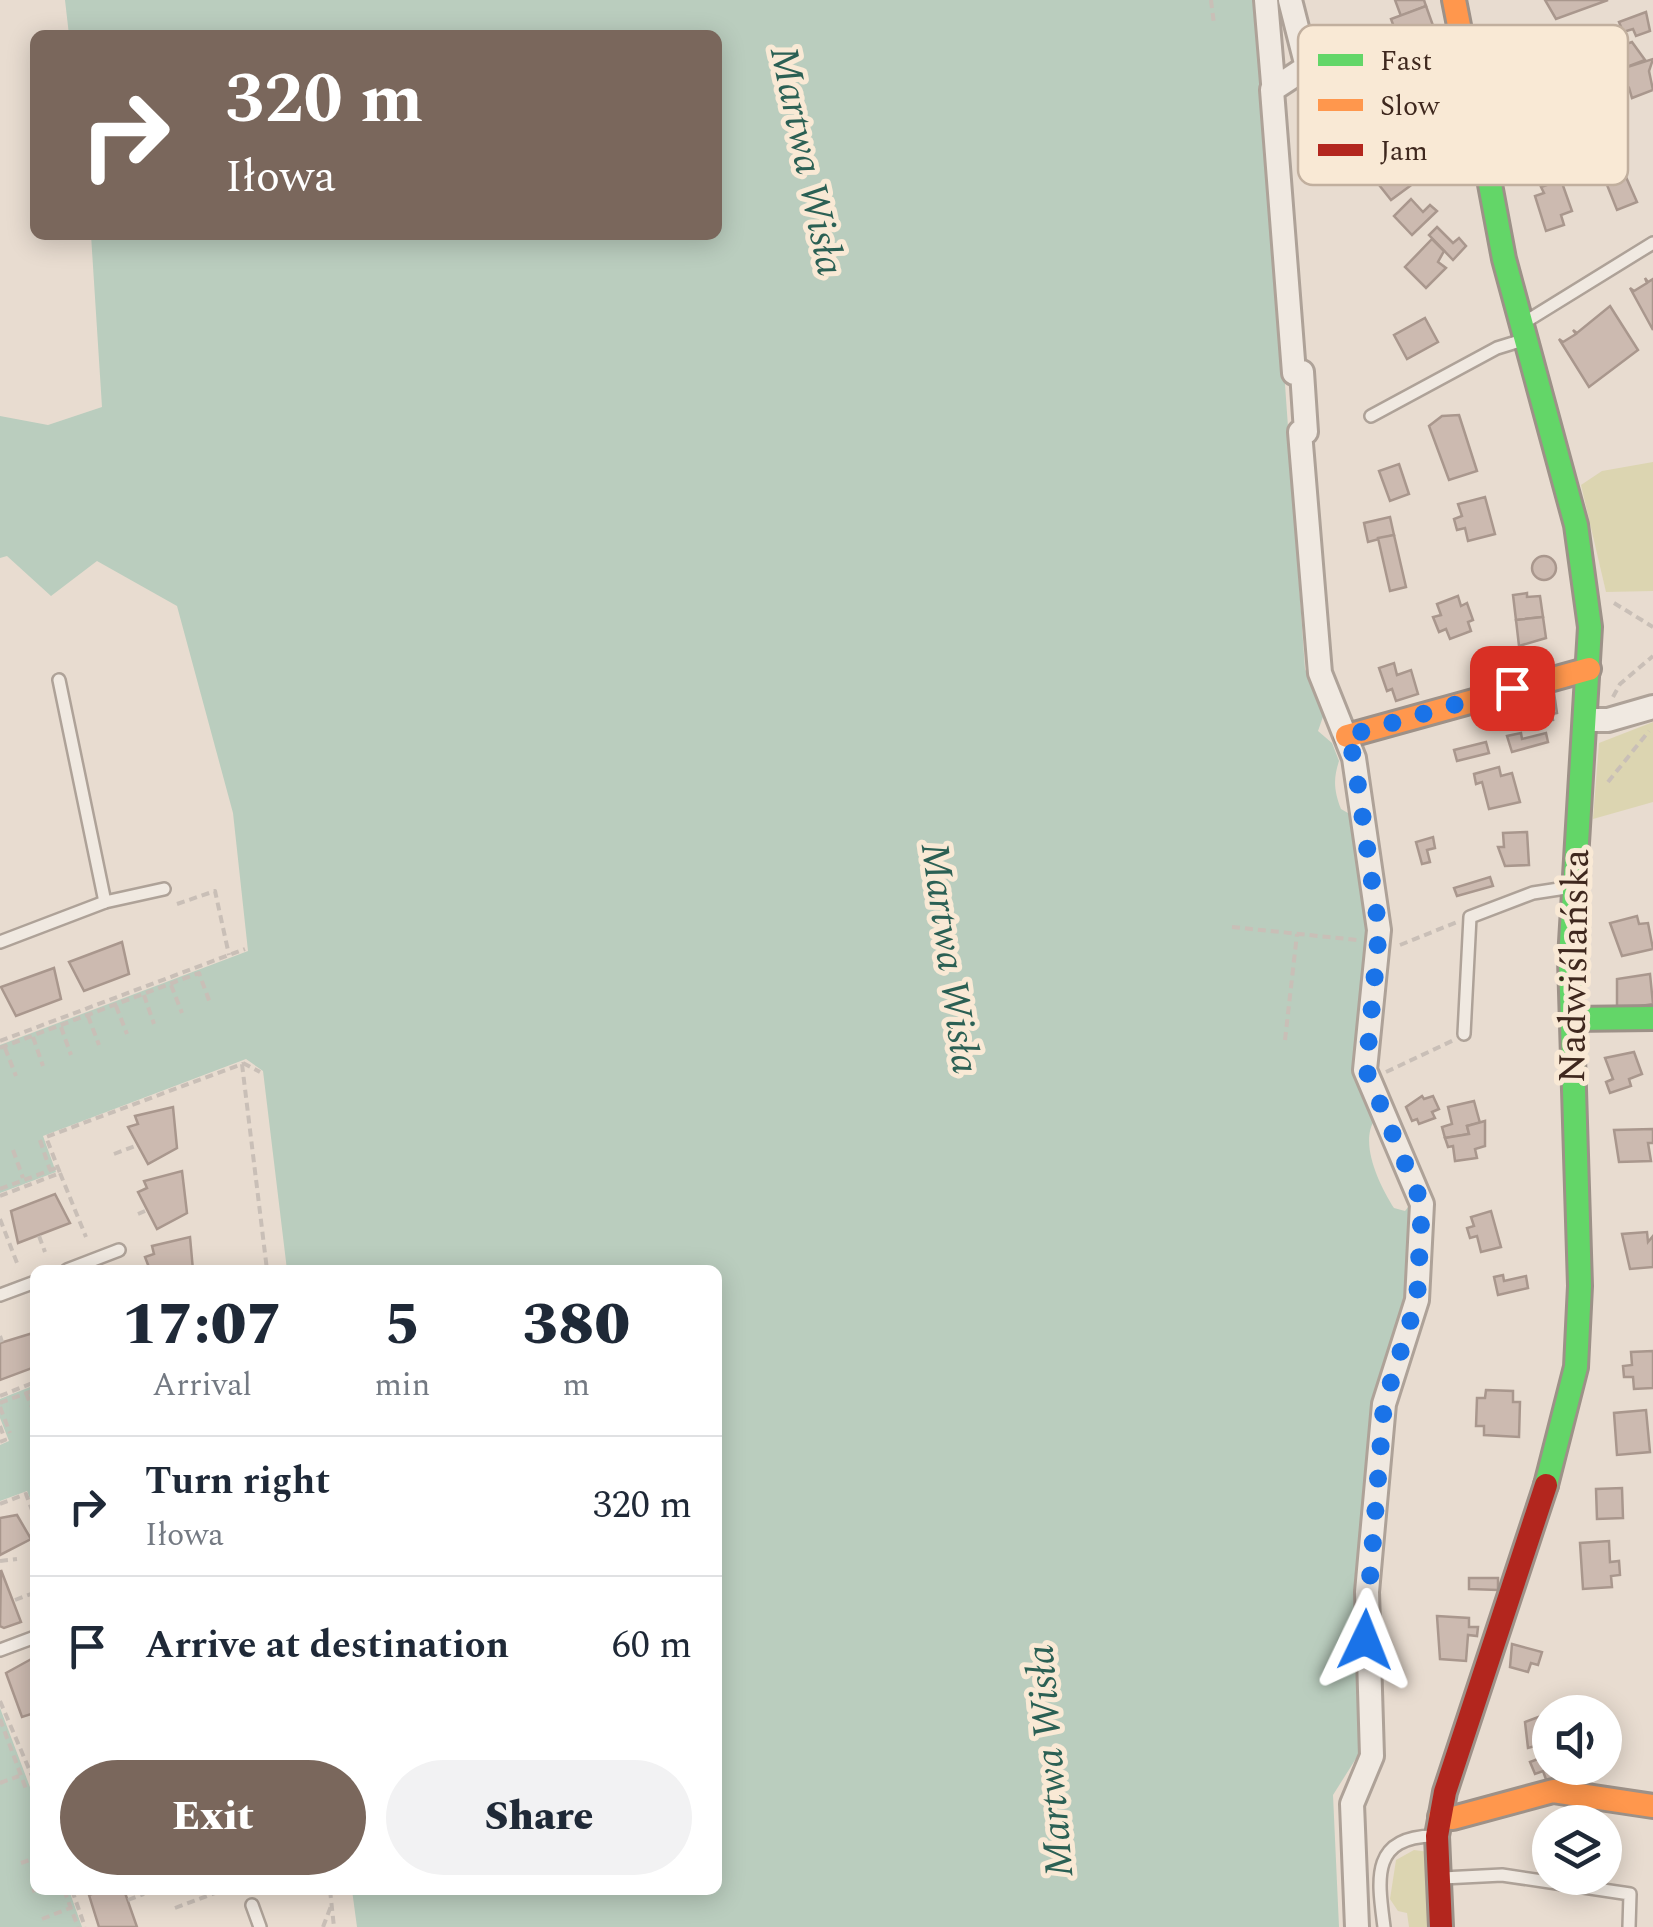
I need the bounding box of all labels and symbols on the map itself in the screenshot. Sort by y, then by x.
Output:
legend [1298,25,1628,185]
text: Fast [1380,40,1432,83]
water label: Martwa Wisła [752,41,860,281]
text: Slow [1380,85,1440,128]
text: Jam [1380,130,1428,173]
pin [1470,646,1555,731]
water label: Martwa Wisła [903,838,995,1078]
street label: Nadwiślańska [1544,848,1606,1084]
position arrow [1313,1588,1417,1692]
water label: Martwa Wisła [1010,1642,1092,1880]

